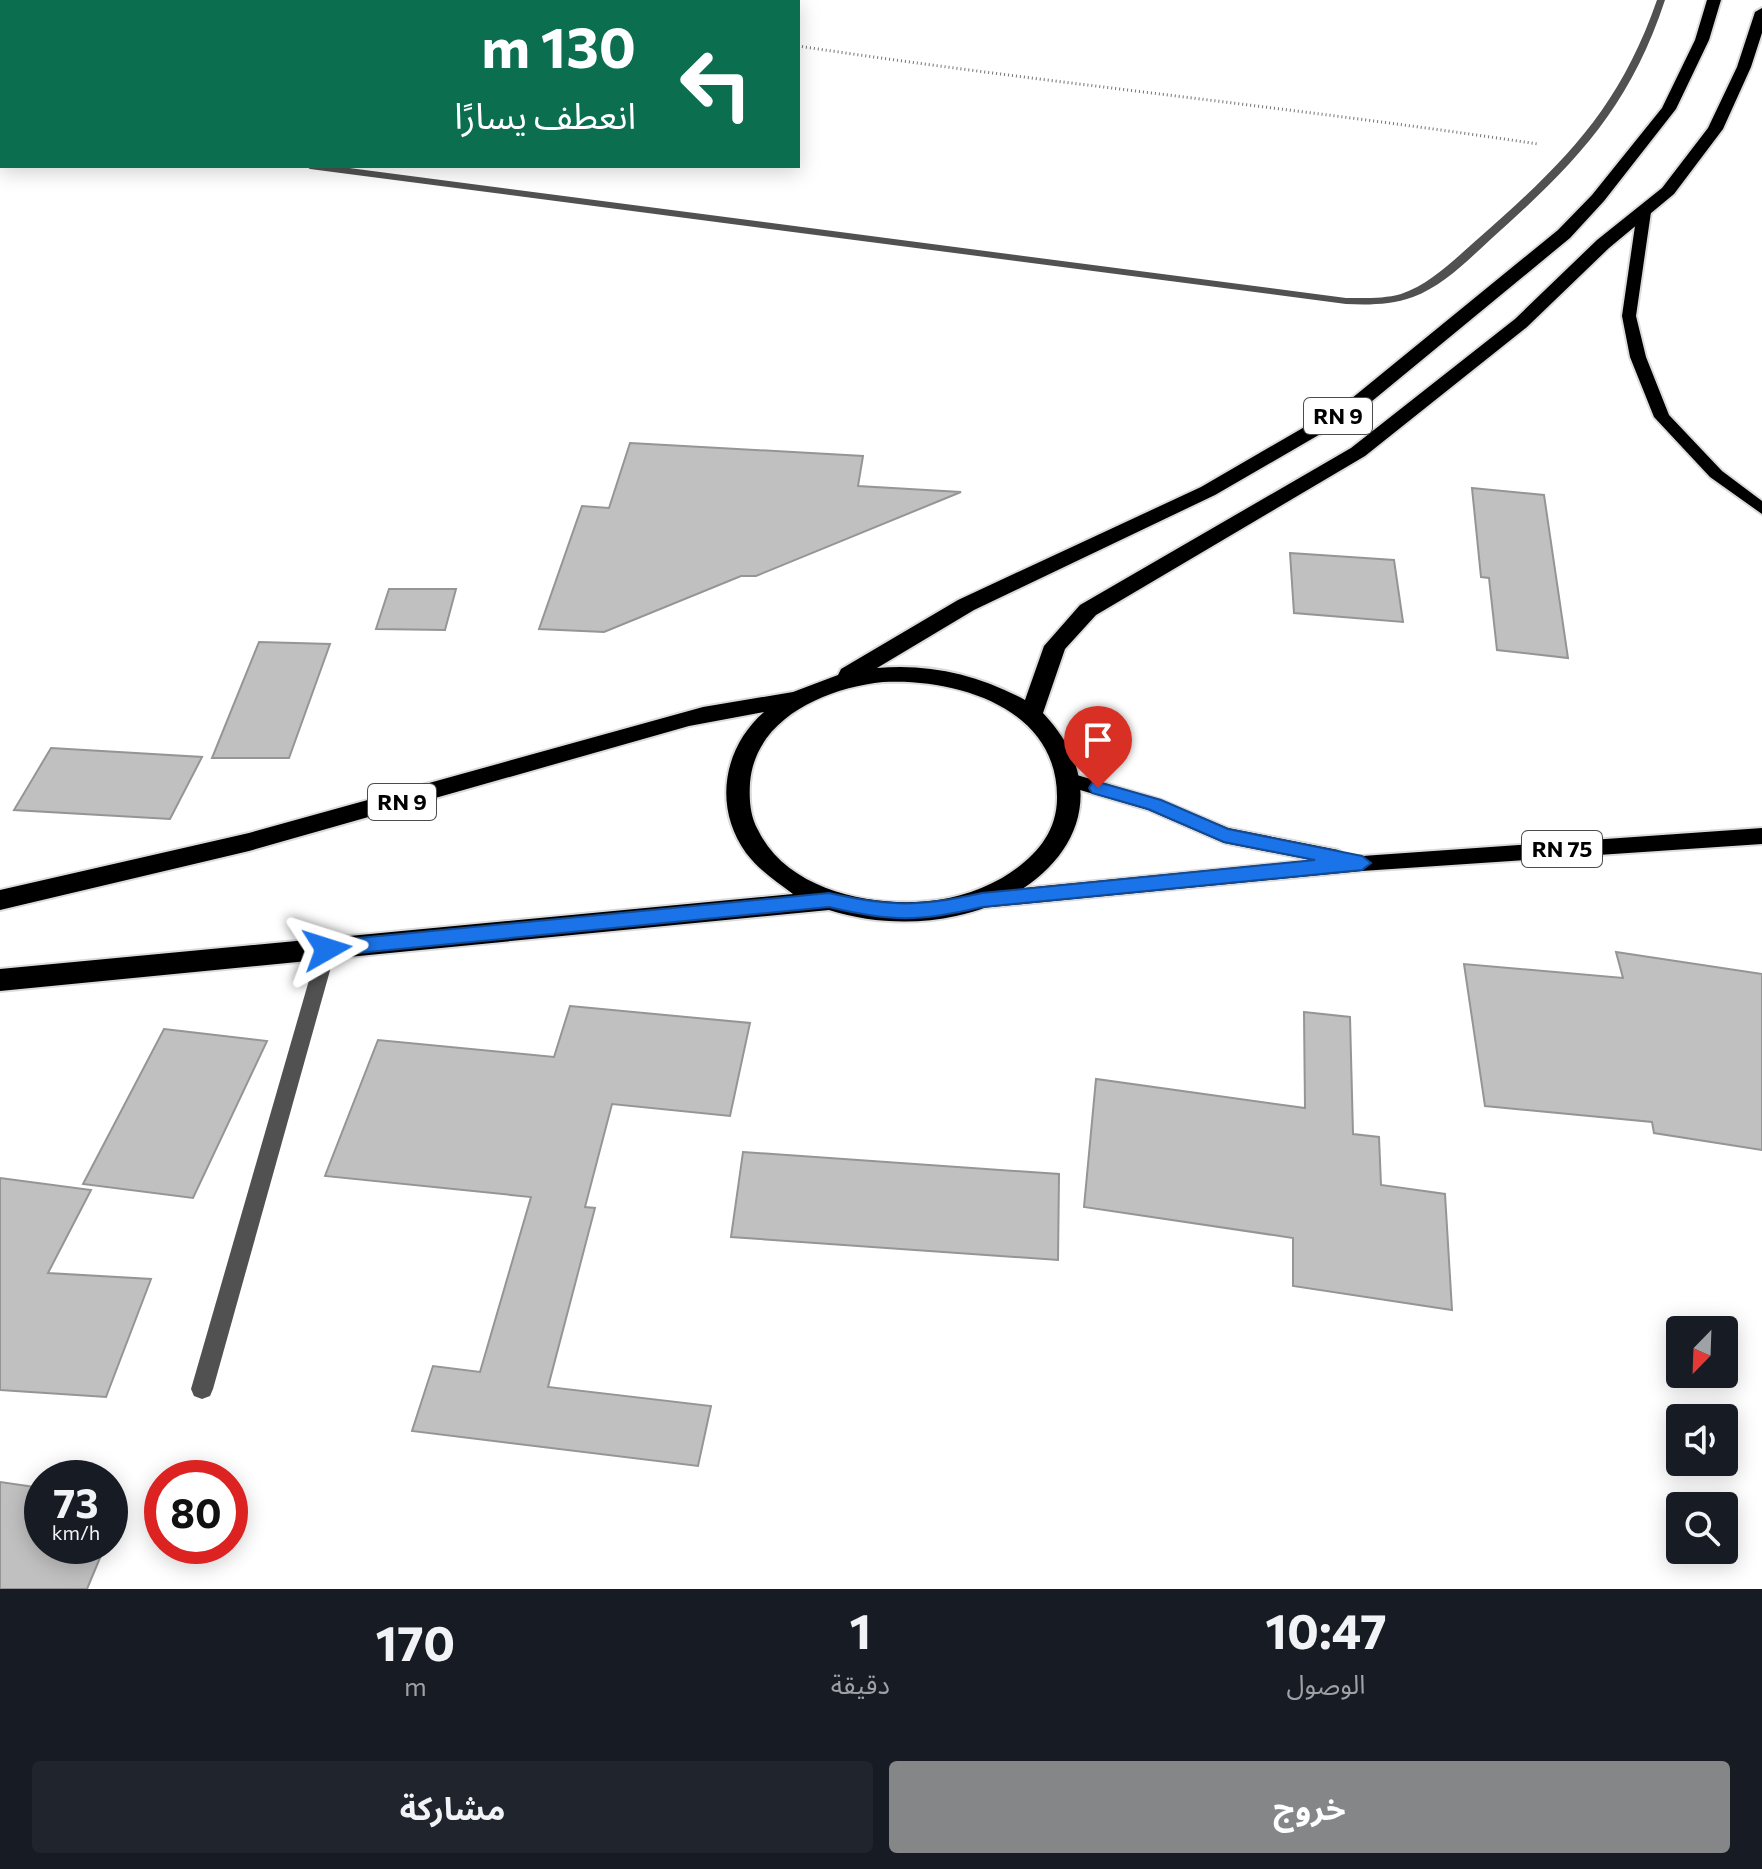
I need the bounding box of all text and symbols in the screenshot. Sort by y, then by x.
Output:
text: 130 m [481,11,636,80]
icon: left [664,32,768,136]
text: انعطف يسارًا [454,92,636,136]
road number: RN 9 [1304,398,1372,434]
pin [1064,706,1132,788]
icon: arrive [1076,718,1120,762]
road number: RN 9 [368,784,436,820]
road number: RN 75 [1522,831,1602,867]
position arrow [285,907,369,991]
north arrow [1666,1316,1738,1388]
map controls [1666,1316,1738,1564]
button: sound [1666,1404,1738,1476]
speed limit sign: 80 [144,1460,248,1564]
text: 73 [53,1477,99,1526]
button: search [1666,1492,1738,1564]
text: km/h [52,1520,100,1544]
text: 1 [849,1600,871,1659]
text: 10:47 [1265,1600,1387,1659]
text: 170 [375,1612,455,1671]
text: دقيقة [831,1668,890,1699]
text: الوصول [1286,1668,1365,1699]
text: m [404,1670,427,1701]
button: مشاركة [32,1761,873,1853]
button: خروج [889,1761,1730,1853]

